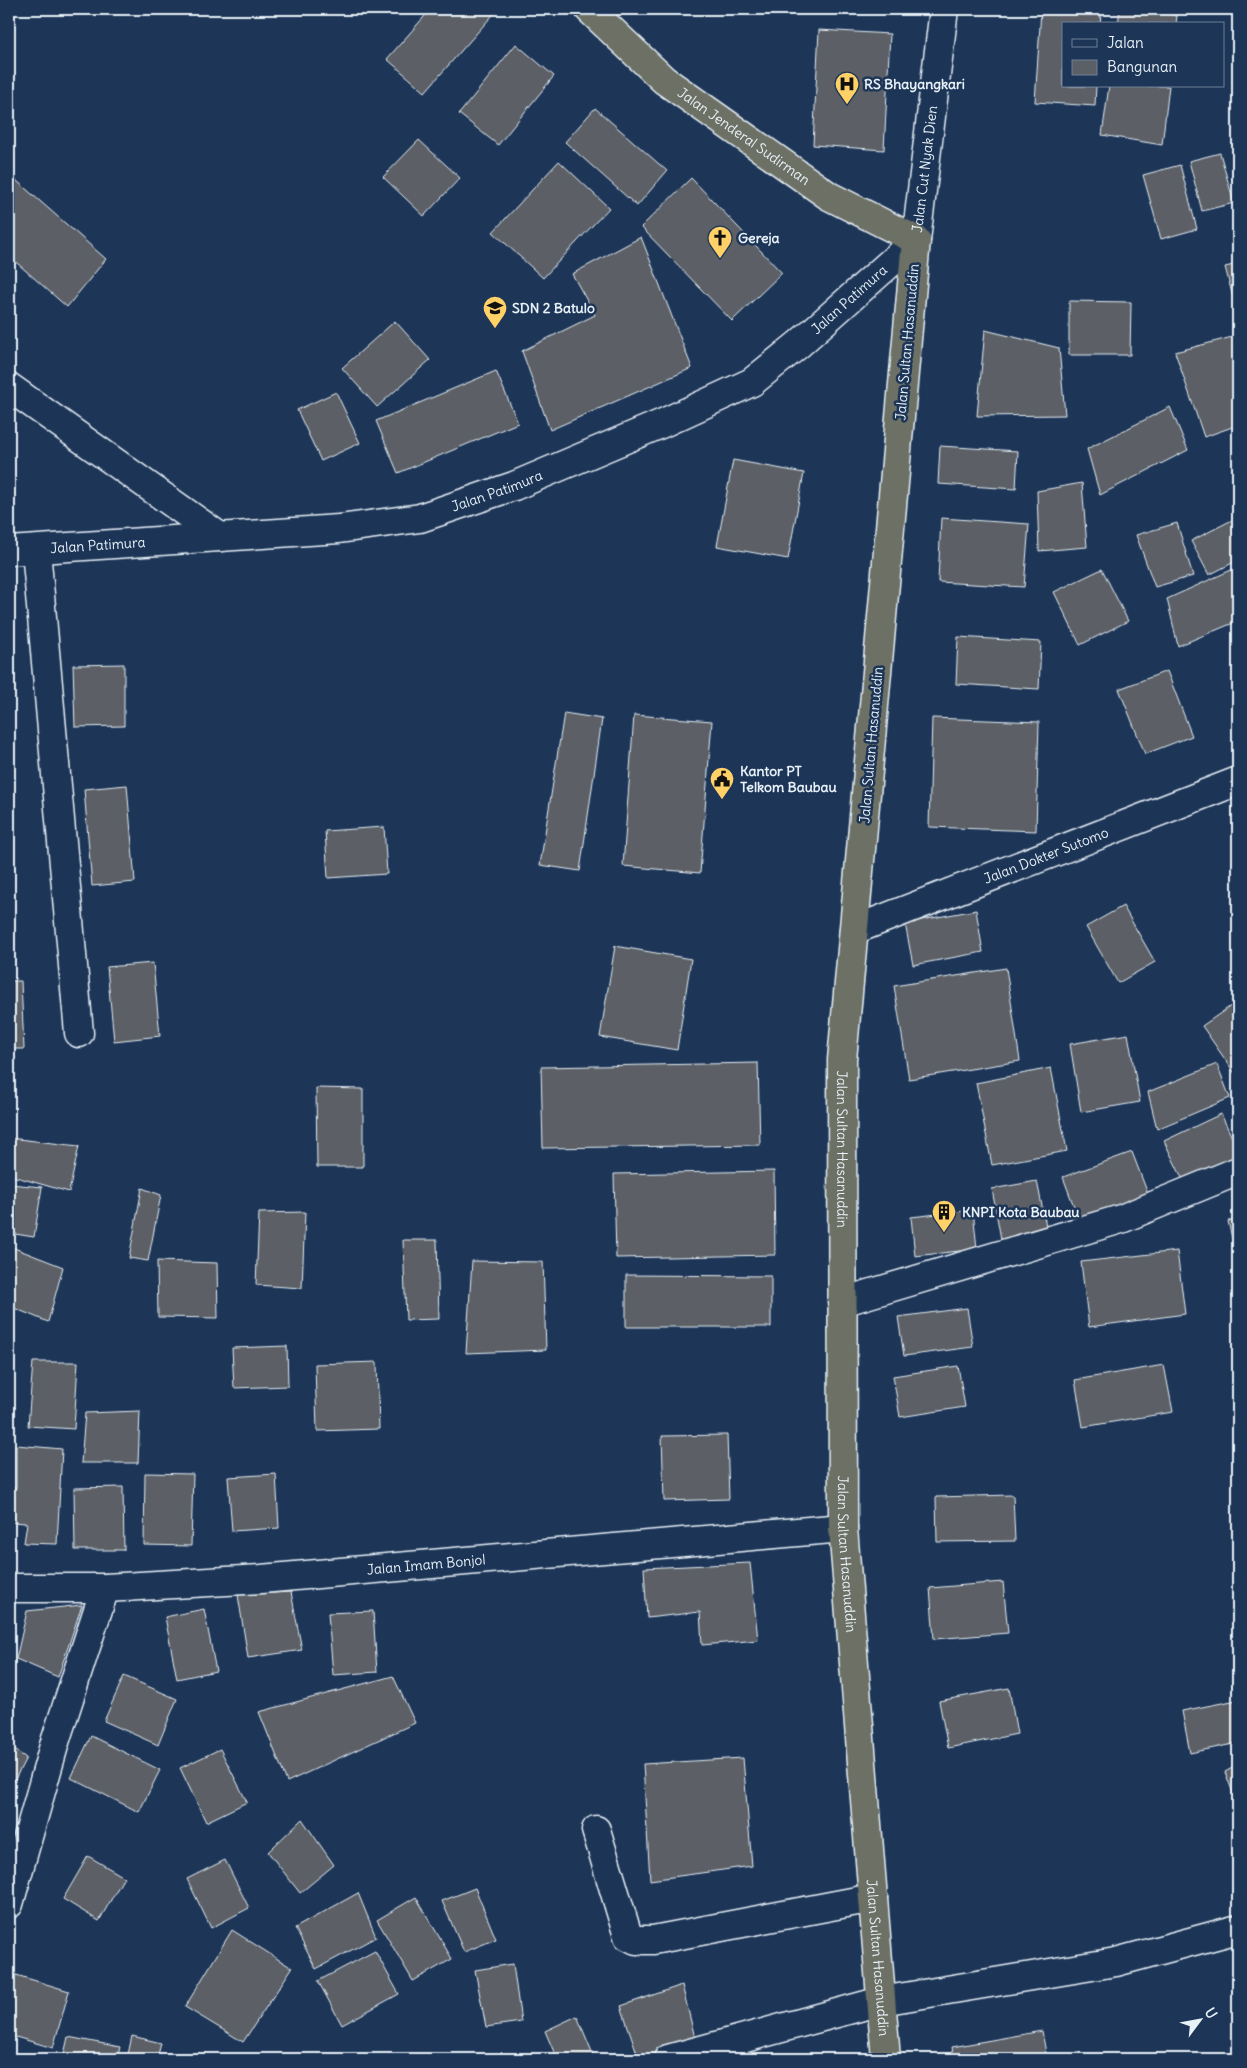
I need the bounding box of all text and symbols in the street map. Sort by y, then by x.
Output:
legend [1062,22,1224,88]
text: Jalan [1107,33,1144,52]
text: Bangunan [1107,57,1177,76]
hospital icon: RS Bhayangkari [834,71,860,105]
place label: RS Bhayangkari [864,75,965,93]
street label: Jalan Jenderal Sudirman [674,84,814,189]
street label: Jalan Cut Nyak Dien [908,105,941,234]
church icon: Gereja [707,225,733,259]
place label: Gereja [738,229,780,247]
street label: Jalan Patimura [807,261,891,338]
street label: Jalan Sultan Hasanuddin [891,263,923,421]
school or university icon: SDN 2 Batulo [482,295,508,329]
place label: SDN 2 Batulo [512,299,595,317]
street label: Jalan Patimura [449,466,545,516]
street label: Jalan Patimura [50,533,146,557]
street label: Jalan Sultan Hasanuddin [855,666,887,824]
place label: Kantor PT Telkom Baubau [740,762,837,796]
public building icon: Kantor PT Telkom Baubau [709,766,735,800]
street label: Jalan Dokter Sutomo [981,823,1111,888]
street label: Jalan Sultan Hasanuddin [833,1071,851,1228]
building icon: KNPI Kota Baubau [931,1199,957,1233]
place label: KNPI Kota Baubau [962,1203,1080,1221]
street label: Jalan Sultan Hasanuddin [834,1476,860,1633]
street label: Jalan Imam Bonjol [366,1550,486,1579]
street label: Jalan Sultan Hasanuddin [862,1879,893,2037]
north arrow [1174,1996,1224,2046]
text: U [1201,2004,1221,2022]

